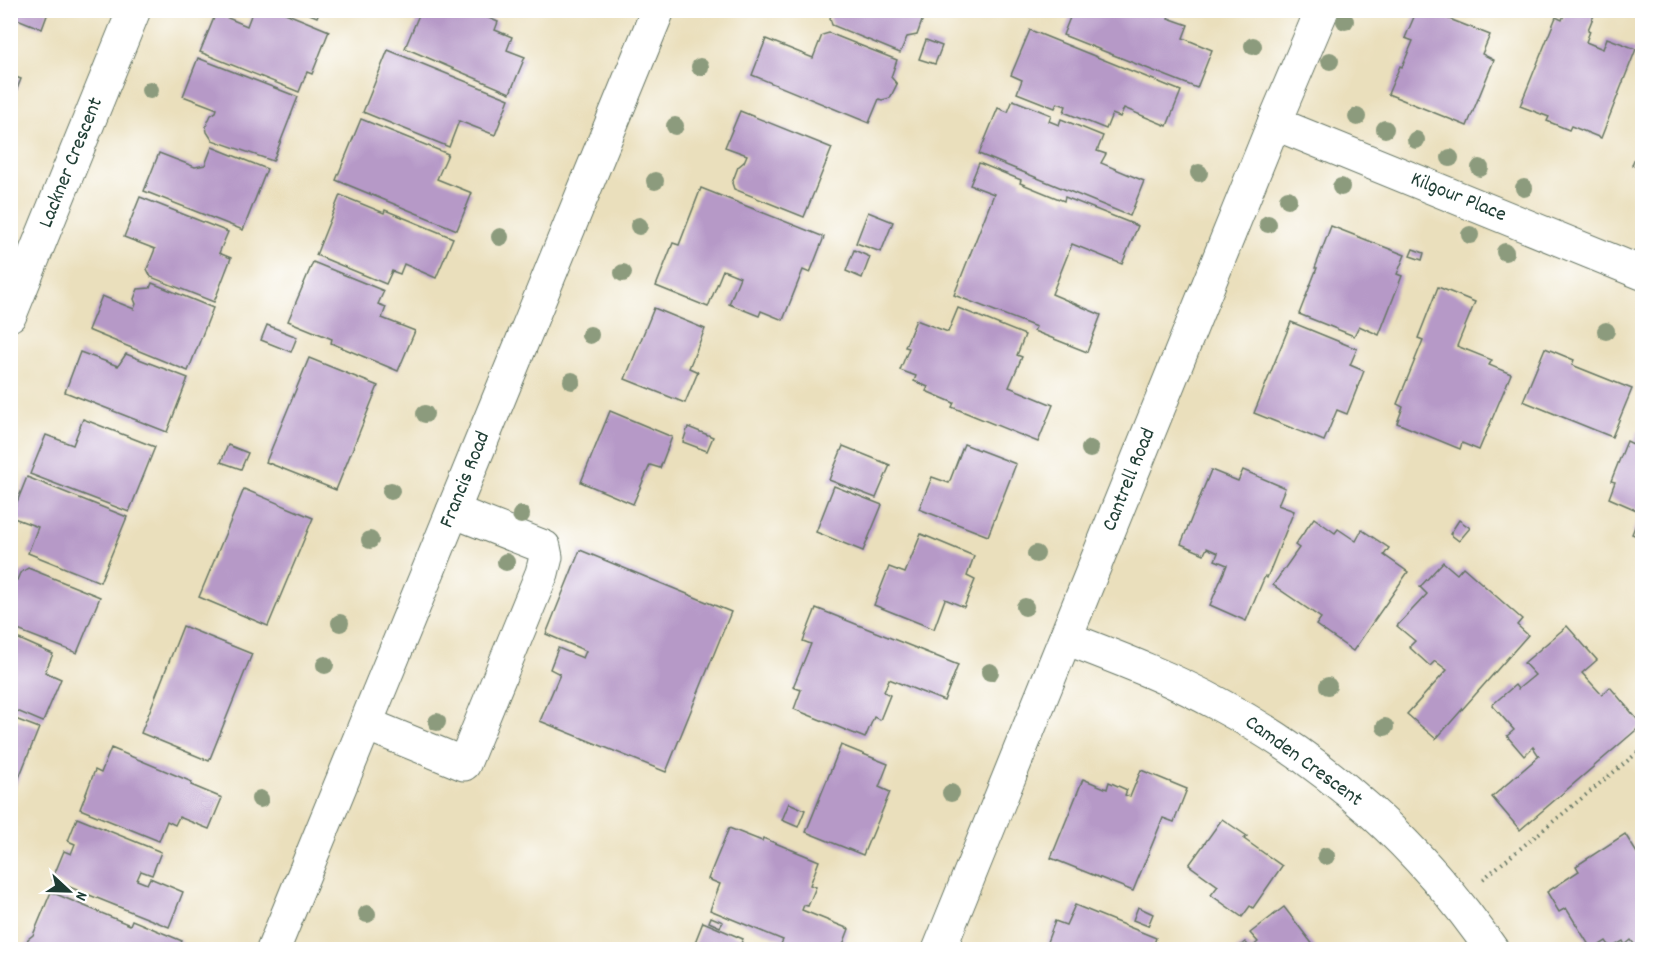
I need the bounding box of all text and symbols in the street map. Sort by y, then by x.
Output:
street label: Lackner Crescent [32,93,112,233]
street label: Kilgour Place [1406,165,1510,231]
street label: Cantrell Road [1096,424,1164,536]
street label: Francis Road [433,427,499,533]
street label: Camden Crescent [1238,709,1368,815]
north arrow [39,861,99,921]
text: N [68,888,93,904]

